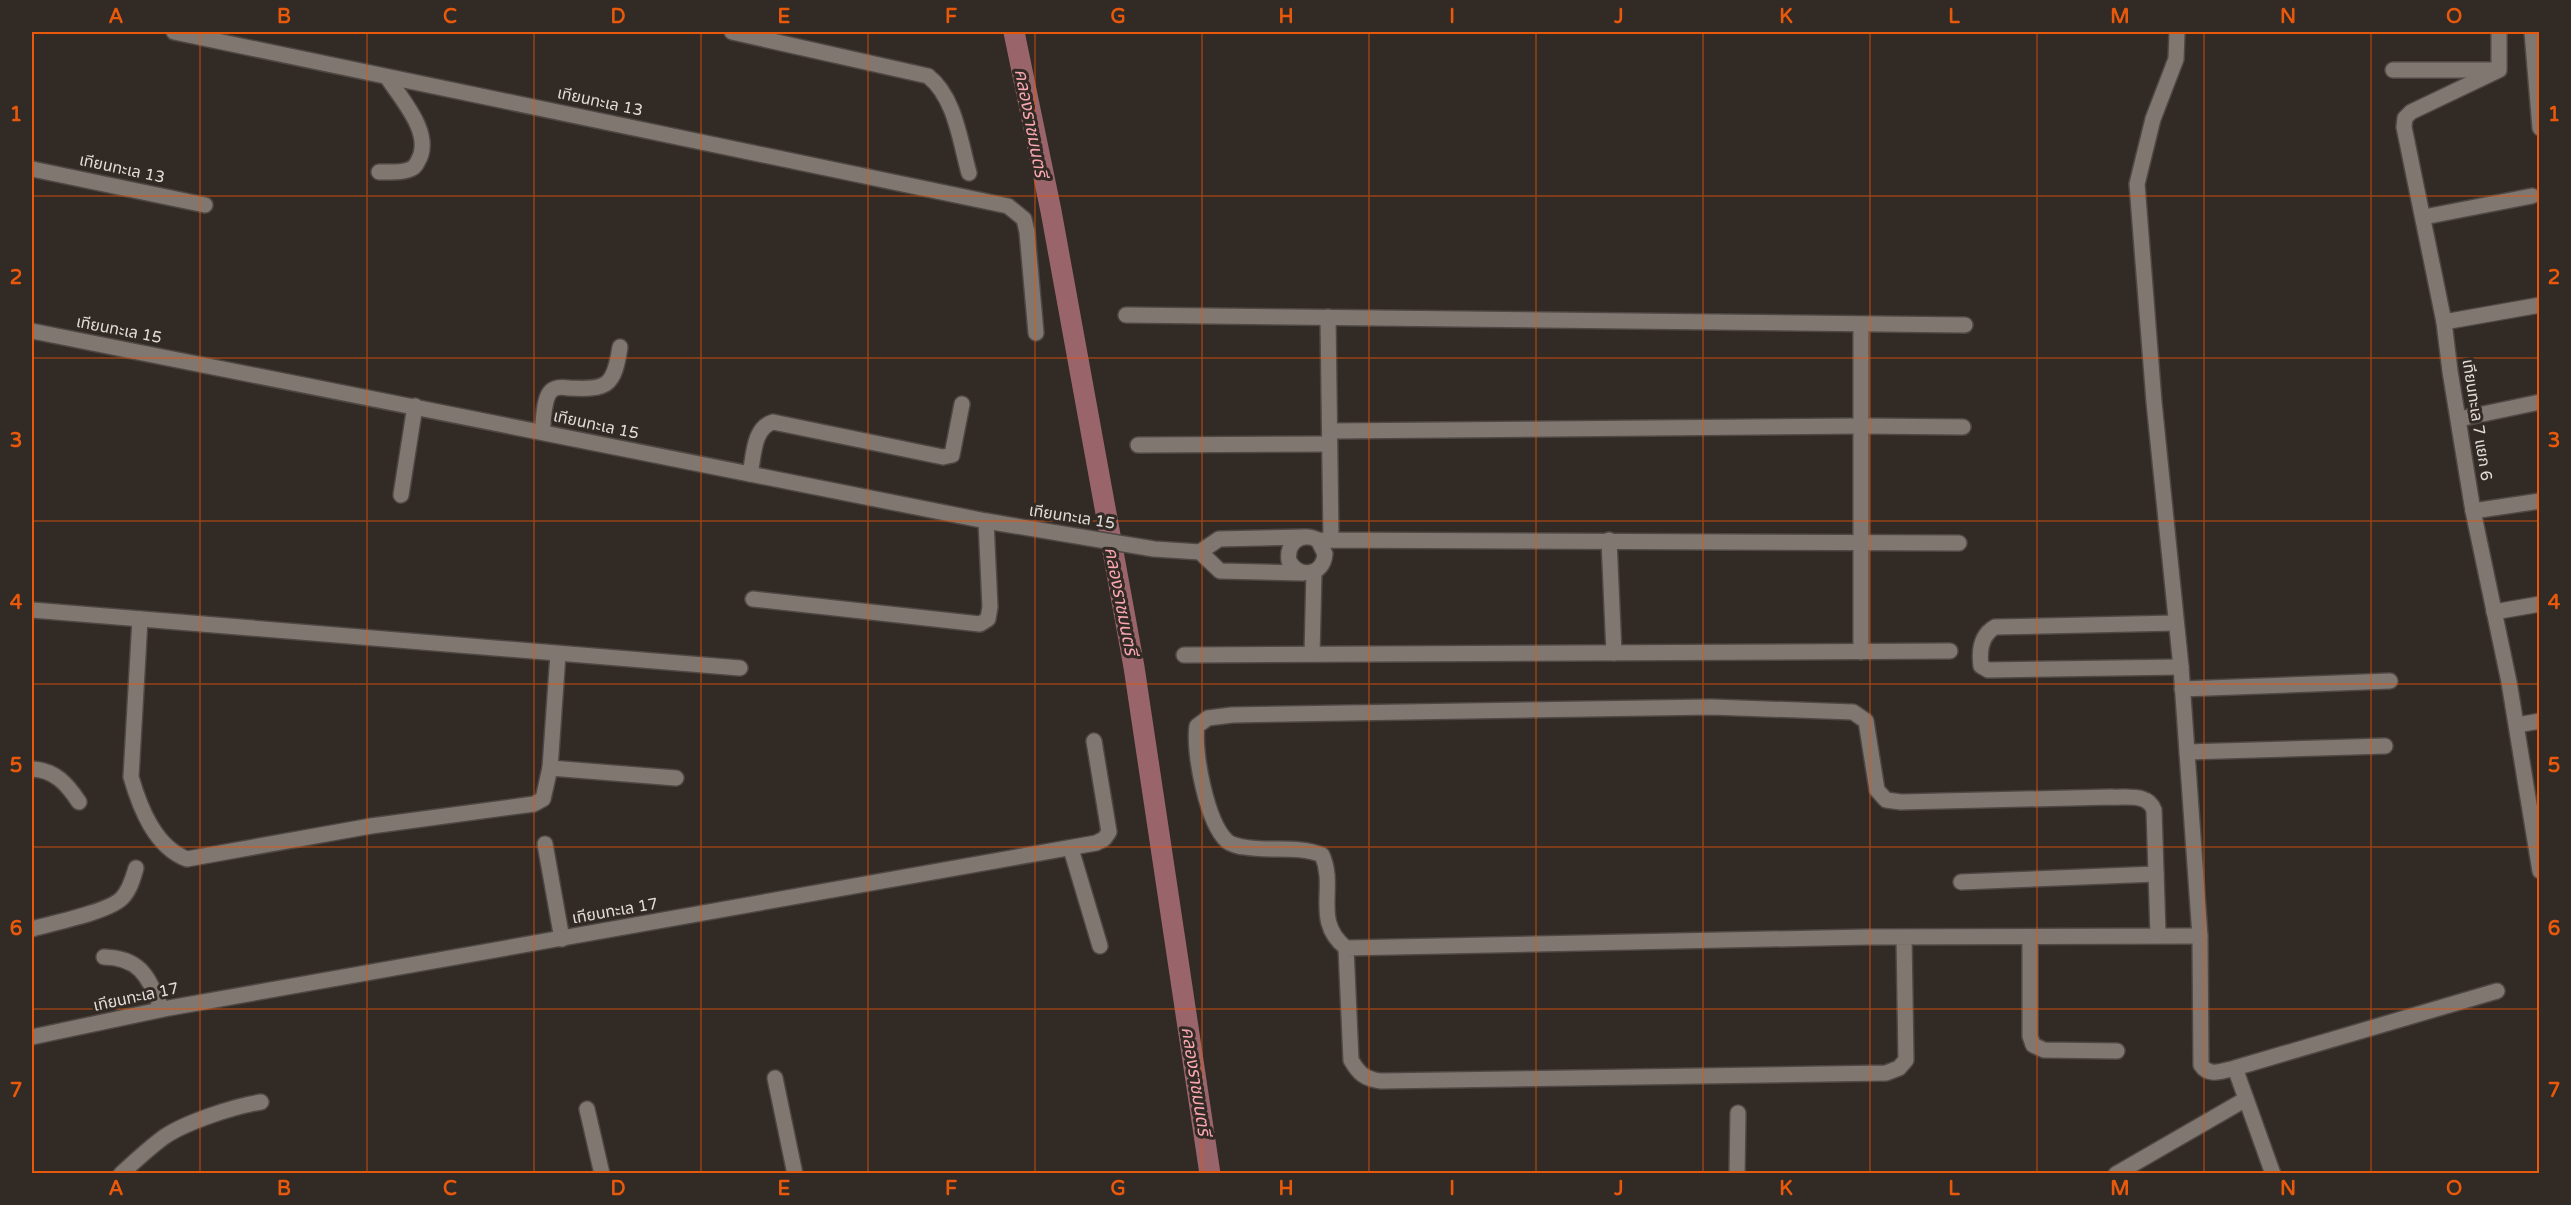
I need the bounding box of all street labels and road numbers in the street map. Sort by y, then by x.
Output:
street label: เทียนทะเล 13 [555,83,645,121]
street label: เทียนทะเล 13 [77,150,167,188]
street label: เทียนทะเล 15 [74,312,164,348]
street label: เทียนทะเล 7 แยก 6 [2458,358,2496,482]
street label: เทียนทะเล 15 [551,406,641,444]
street label: เทียนทะเล 15 [1028,500,1116,534]
street label: เทียนทะเล 17 [570,894,660,928]
street label: เทียนทะเล 17 [91,978,181,1016]

